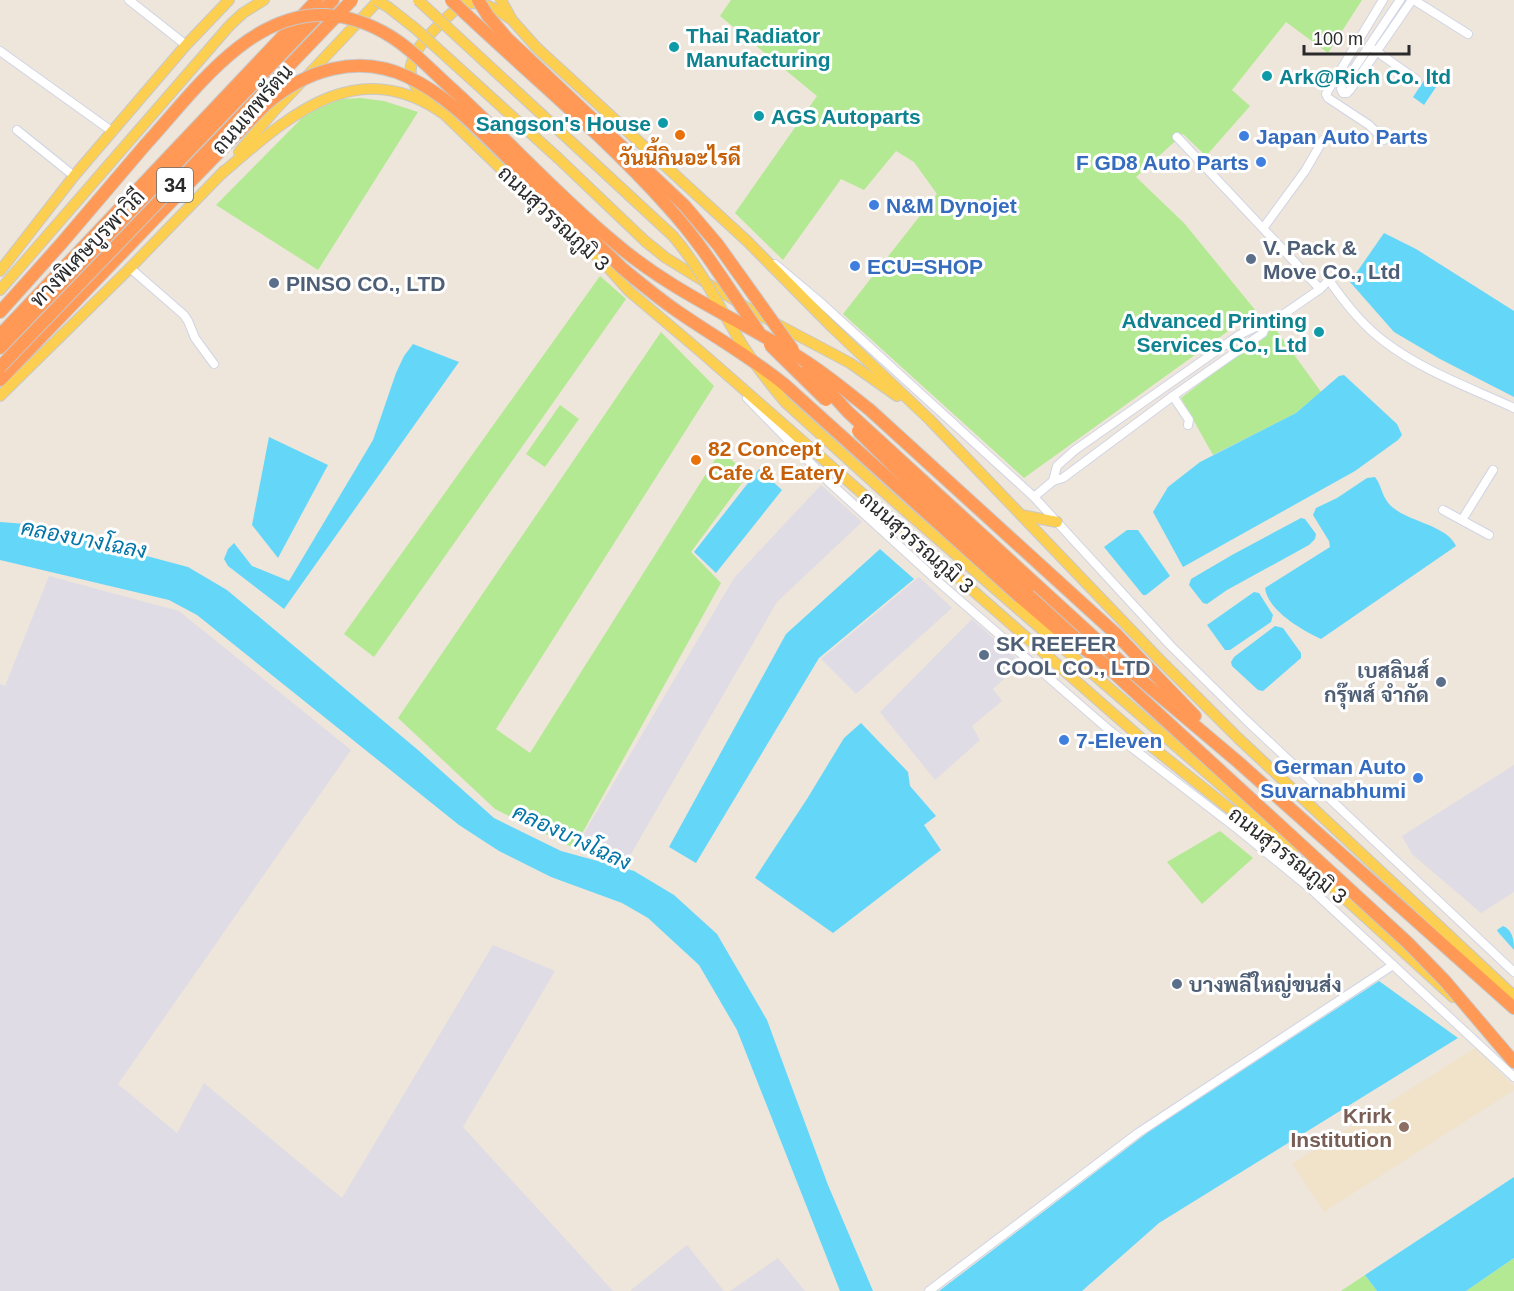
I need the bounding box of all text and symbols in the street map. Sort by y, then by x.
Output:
scale bar [1304,18,1409,56]
place label: Thai Radiator Manufacturing [686,24,831,71]
text: 100 m [1313,29,1363,49]
marker: Thai Radiator Manufacturing [667,40,681,54]
street label: ถนนเทพรัตน [207,60,297,158]
place label: Ark@Rich Co. ltd [1279,65,1451,88]
marker: Ark@Rich Co. ltd [1260,69,1274,83]
place label: AGS Autoparts [771,105,921,128]
marker: AGS Autoparts [752,109,766,123]
place label: Sangson's House [476,112,651,135]
marker: Sangson's House [656,116,670,130]
place label: Japan Auto Parts [1256,125,1428,148]
marker: วันนี้กินอะไรดี [673,128,687,142]
marker: Japan Auto Parts [1237,129,1251,143]
place label: วันนี้กินอะไรดี [619,137,741,169]
place label: F GD8 Auto Parts [1076,151,1249,174]
marker: F GD8 Auto Parts [1254,155,1268,169]
street label: ถนนสุวรรณภูมิ 3 [491,161,614,278]
road number: 34 [157,168,193,202]
street label: ทางพิเศษบูรพาวิถี [25,184,152,314]
place label: N&M Dynojet [886,194,1017,217]
marker: N&M Dynojet [867,198,881,212]
place label: V. Pack & Move Co., Ltd [1263,236,1401,283]
marker: V. Pack & Move Co., Ltd [1244,252,1258,266]
place label: ECU=SHOP [867,255,983,278]
marker: ECU=SHOP [848,259,862,273]
place label: PINSO CO., LTD [286,272,445,295]
marker: PINSO CO., LTD [267,276,281,290]
place label: Advanced Printing Services Co., Ltd [1121,309,1307,356]
marker: Advanced Printing Services Co., Ltd [1312,325,1326,339]
place label: 82 Concept Cafe & Eatery [708,437,845,484]
marker: 82 Concept Cafe & Eatery [689,453,703,467]
street label: ถนนสุวรรณภูมิ 3 [853,486,979,601]
water label: คลองบางโฉลง [19,513,149,563]
place label: SK REEFER COOL CO., LTD [996,632,1150,679]
marker: SK REEFER COOL CO., LTD [977,648,991,662]
place label: เบสลินส์ กรุ๊พส์ จำกัด [1324,658,1430,710]
marker: เบสลินส์ กรุ๊พส์ จำกัด [1434,675,1448,689]
place label: 7-Eleven [1076,729,1162,752]
marker: 7-Eleven [1057,733,1071,747]
place label: German Auto Suvarnabhumi [1260,755,1406,802]
marker: German Auto Suvarnabhumi [1411,771,1425,785]
water label: คลองบางโฉลง [509,797,636,875]
street label: ถนนสุวรรณภูมิ 3 [1222,802,1351,911]
place label: บางพลีใหญ่ขนส่ง [1189,971,1342,998]
marker: บางพลีใหญ่ขนส่ง [1170,977,1184,991]
place label: Krirk Institution [1291,1104,1392,1151]
marker: Krirk Institution [1397,1120,1411,1134]

